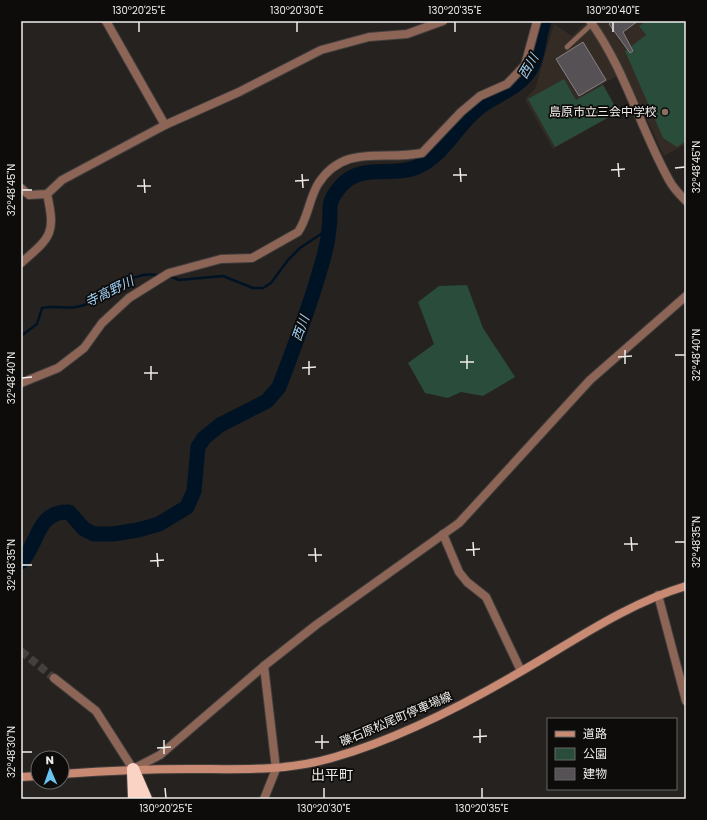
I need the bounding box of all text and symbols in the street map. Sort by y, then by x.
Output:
text: 130°20'25"E [112,3,166,18]
text: 130°20'30"E [270,3,324,18]
text: 130°20'35"E [428,3,482,18]
text: 130°20'40"E [586,3,640,18]
water label: 西川 [514,49,544,82]
place label: 島原市立三会中学校 [549,103,657,120]
marker: 島原市立三会中学校 [660,107,670,117]
text: 32°48'45"N [689,141,704,193]
text: 32°48'45"N [4,164,19,216]
water label: 寺高野川 [82,271,139,311]
water label: 西川 [287,311,315,344]
text: 32°48'40"N [689,329,704,381]
text: 32°48'40"N [4,352,19,404]
text: 32°48'35"N [689,516,704,568]
text: 32°48'35"N [4,539,19,591]
street label: 礫石原松尾町停車場線 [337,687,454,750]
legend [547,718,677,790]
text: 道路 [583,725,607,742]
text: 32°48'30"N [4,726,19,778]
text: 公園 [583,745,607,762]
north arrow [30,750,70,790]
text: N [45,752,54,768]
district label: 出平町 [311,765,353,785]
text: 建物 [583,765,607,782]
text: 130°20'25"E [139,801,193,816]
text: 130°20'30"E [297,801,351,816]
text: 130°20'35"E [455,801,509,816]

